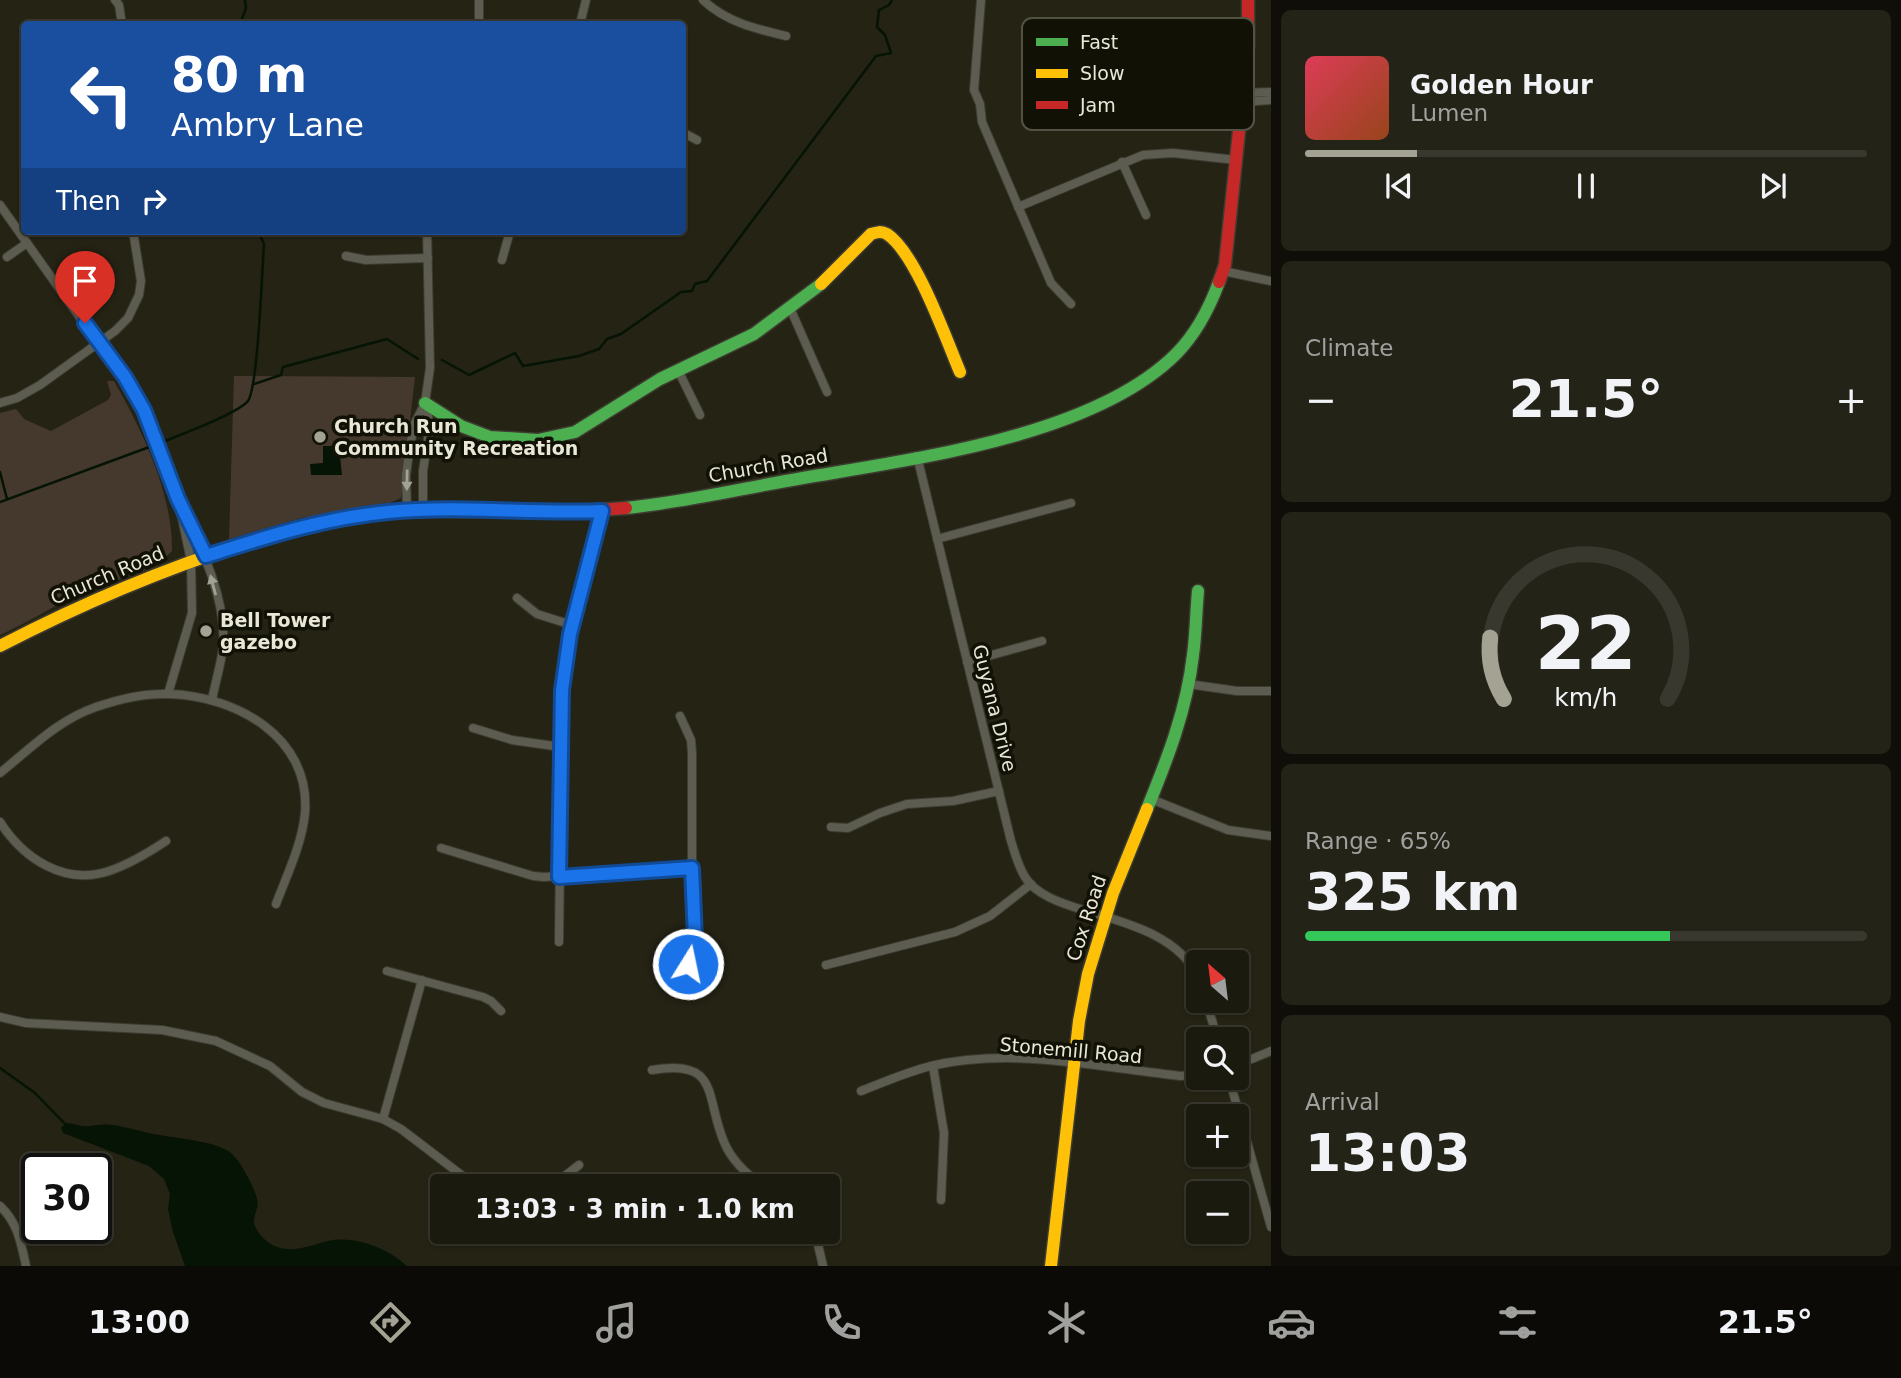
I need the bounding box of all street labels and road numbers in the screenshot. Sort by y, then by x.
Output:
street label: Church Road [707,444,829,486]
street label: Church Road [47,541,167,609]
street label: Guyana Drive [969,642,1021,774]
street label: Cox Road [1062,872,1110,964]
street label: Stonemill Road [999,1033,1143,1067]

